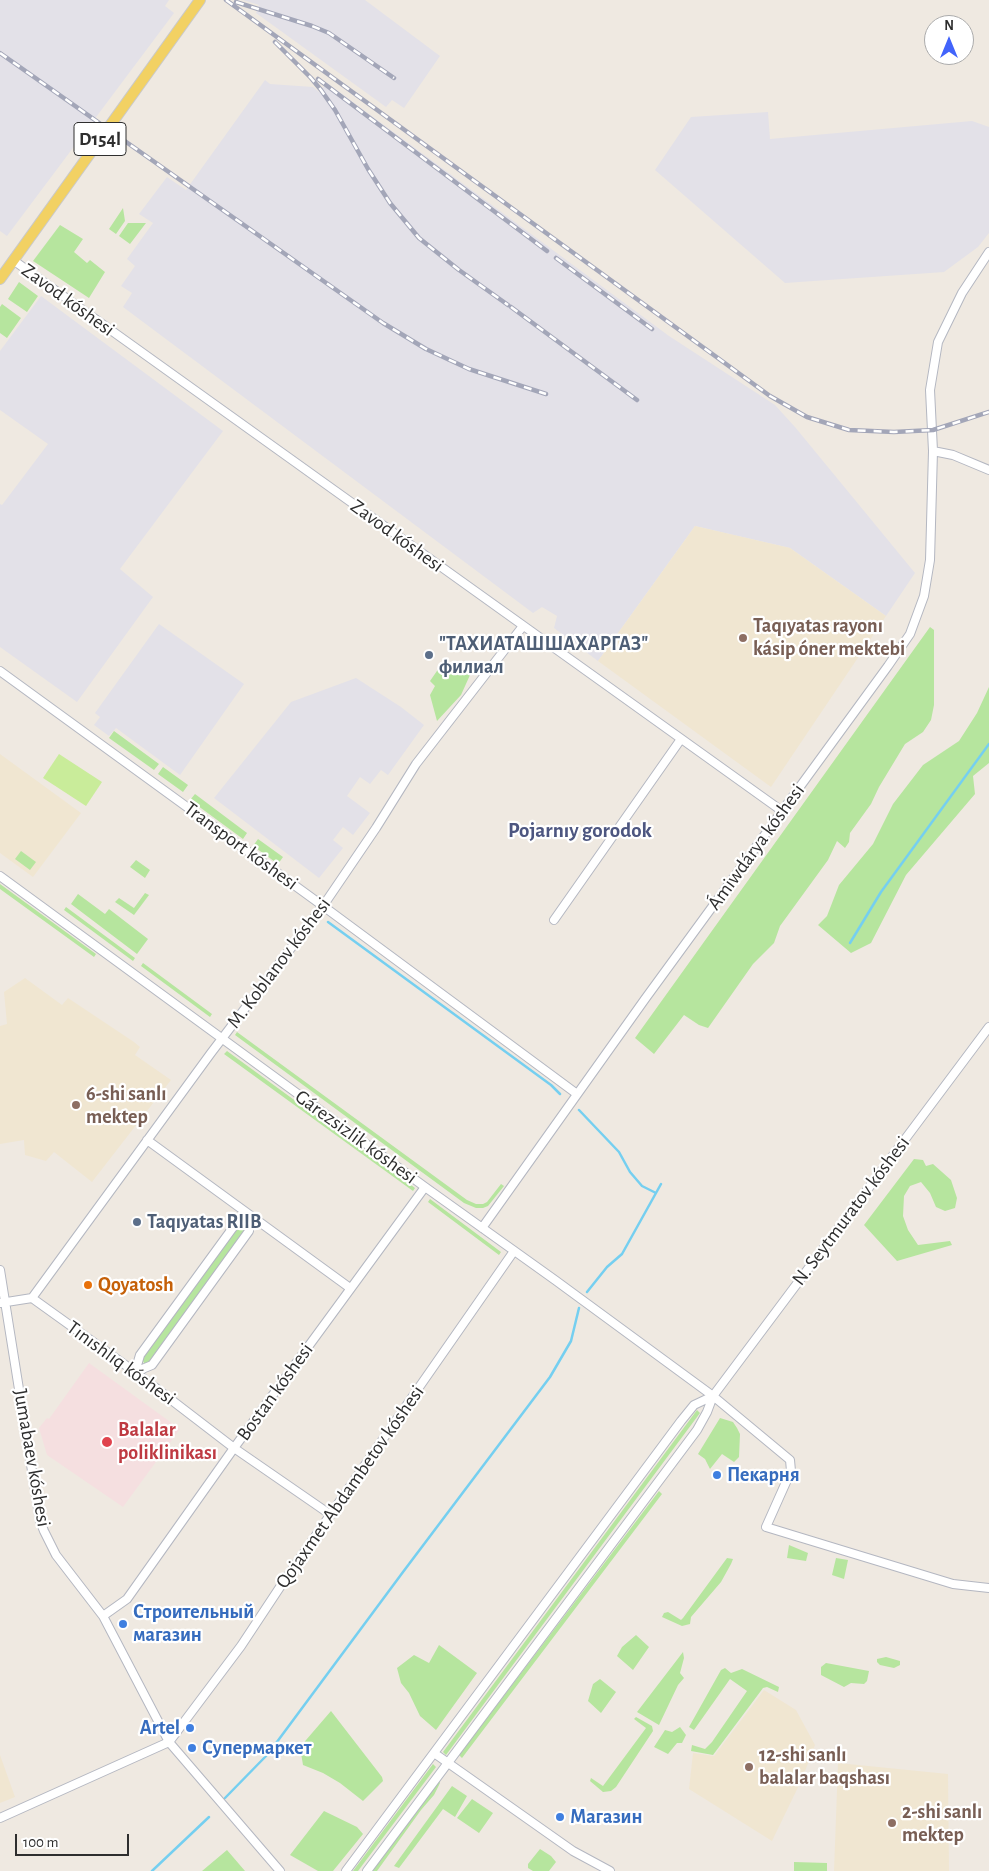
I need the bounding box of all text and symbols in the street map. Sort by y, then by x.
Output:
north arrow [924,15,974,65]
text: N [944,19,954,33]
road number: D154l [74,122,126,156]
street label: Zavod kóshesi [17,258,119,342]
street label: Zavod kóshesi [346,494,448,578]
place label: Taqıyatas rayonı kásip óner mektebi [753,614,905,661]
place label: "ТАХИАТАШШАХАРГАЗ" филиал [439,632,648,679]
marker: Taqıyatas rayonı kásip óner mektebi [737,632,749,644]
marker: "ТАХИАТАШШАХАРГАЗ" филиал [423,649,435,661]
street label: Ámiwdárya kóshesi [702,779,810,915]
street label: Transport kóshesi [179,797,303,895]
district label: Pojarnıy gorodok [508,818,652,844]
street label: M. Koblanov kóshesi [222,893,336,1033]
place label: 6-shi sanlı mektep [86,1082,167,1129]
street label: Gárezsizlik kóshesi [290,1085,422,1189]
marker: 6-shi sanlı mektep [70,1099,82,1111]
street label: N. Seytmuratov kóshesi [787,1132,915,1290]
place label: Taqıyatas RIIB [147,1210,262,1234]
marker: Taqıyatas RIIB [131,1216,143,1228]
place label: Qoyatosh [98,1273,174,1297]
marker: Qoyatosh [82,1279,94,1291]
street label: Tınıshlıq kóshesi [62,1315,180,1411]
street label: Bostan kóshesi [232,1339,318,1445]
street label: Qojaxmet Abdambetov kóshesi [271,1381,429,1593]
street label: Jumabaev kóshesi [8,1387,56,1529]
place label: Balalar poliklinikası [118,1418,217,1465]
marker: Balalar poliklinikası [100,1435,114,1449]
place label: Пекарня [727,1463,800,1487]
marker: Пекарня [711,1469,723,1481]
place label: Строительный магазин [133,1600,254,1647]
marker: Строительный магазин [117,1618,129,1630]
place label: Artel [140,1716,180,1740]
marker: Artel [184,1722,196,1734]
place label: Супермаркет [202,1736,312,1760]
marker: Супермаркет [186,1742,198,1754]
place label: 12-shi sanlı balalar baqshası [759,1743,890,1790]
marker: 12-shi sanlı balalar baqshası [743,1761,755,1773]
place label: 2-shi sanlı mektep [902,1800,982,1847]
place label: Магазин [570,1805,642,1829]
marker: Магазин [554,1811,566,1823]
marker: 2-shi sanlı mektep [886,1817,898,1829]
scale bar [18,1824,131,1856]
text: 100 m [23,1835,58,1850]

